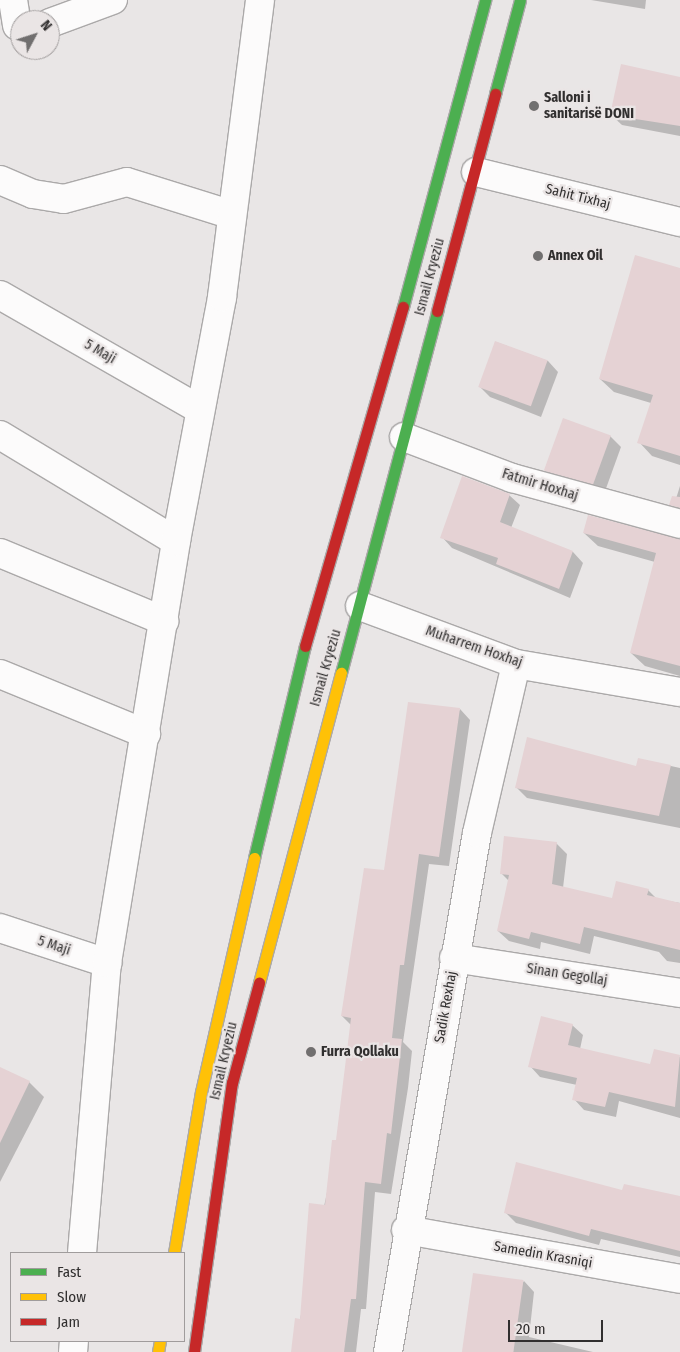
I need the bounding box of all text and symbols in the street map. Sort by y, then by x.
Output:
north arrow [10,10,60,60]
text: N [37,17,55,34]
place label: Salloni i sanitarisë DONI [544,90,634,122]
marker: Salloni i sanitarisë DONI [528,100,540,112]
street label: Sahit Tixhaj [544,181,612,213]
street label: Ismail Kryeziu [412,236,448,318]
place label: Annex Oil [548,248,603,264]
marker: Annex Oil [532,250,544,262]
street label: 5 Maji [81,336,119,368]
street label: Fatmir Hoxhaj [500,465,580,505]
street label: Muharrem Hoxhaj [423,623,525,671]
street label: Ismail Kryeziu [307,627,345,709]
street label: 5 Maji [35,933,73,959]
street label: Sinan Gegollaj [525,960,609,990]
street label: Sadik Rexhaj [431,970,461,1044]
street label: Ismail Kryeziu [207,1020,241,1102]
place label: Furra Qollaku [321,1044,399,1060]
marker: Furra Qollaku [305,1046,317,1058]
street label: Samedin Krasniqi [492,1238,594,1272]
legend [10,1252,185,1342]
text: Fast [57,1263,81,1281]
text: Slow [57,1288,86,1306]
scale bar [510,1310,605,1342]
text: Jam [57,1313,80,1331]
text: 20 m [516,1320,546,1338]

